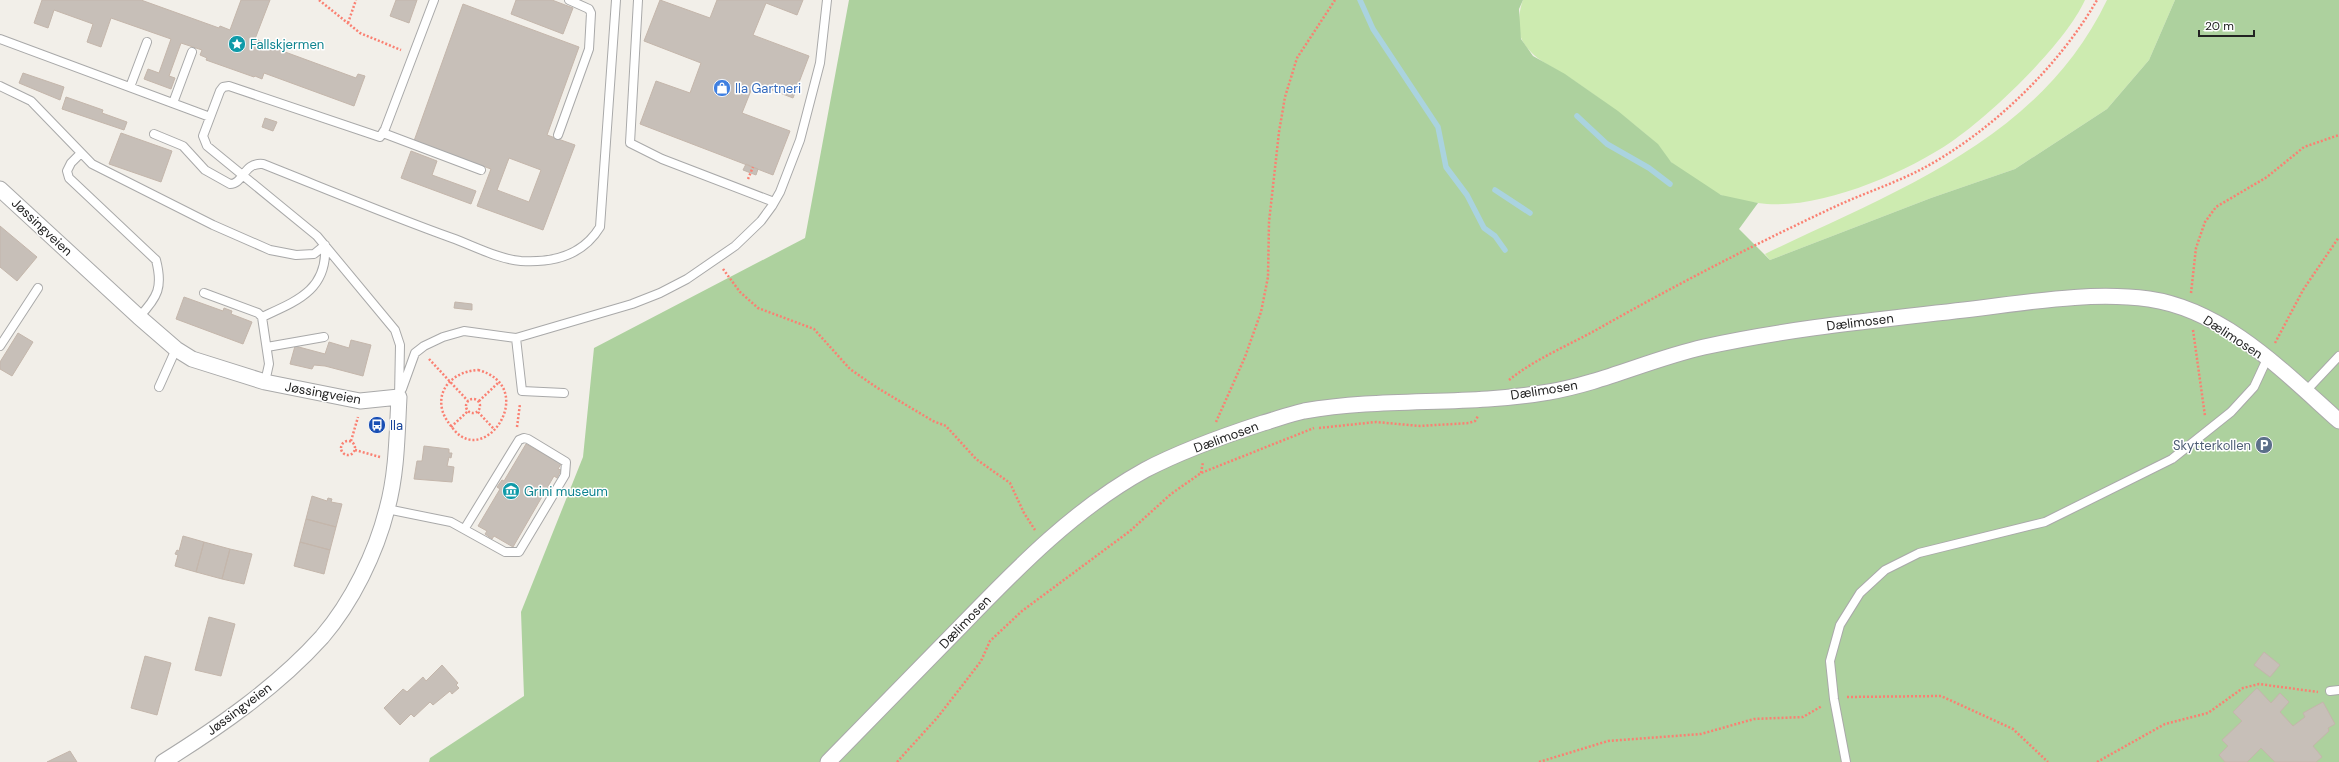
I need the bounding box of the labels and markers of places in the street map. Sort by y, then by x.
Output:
place icon: Fallskjermen [227,34,247,54]
place label: Fallskjermen [250,36,324,53]
shop icon: Ila Gartneri [712,78,732,98]
place label: Ila Gartneri [735,80,801,97]
bus stop icon: Ila [367,415,387,435]
place label: Ila [390,417,403,434]
parking icon: Skytterkollen [2254,435,2274,455]
place label: Skytterkollen [2173,437,2251,454]
museum icon: Grini museum [501,481,521,501]
place label: Grini museum [524,483,608,500]

